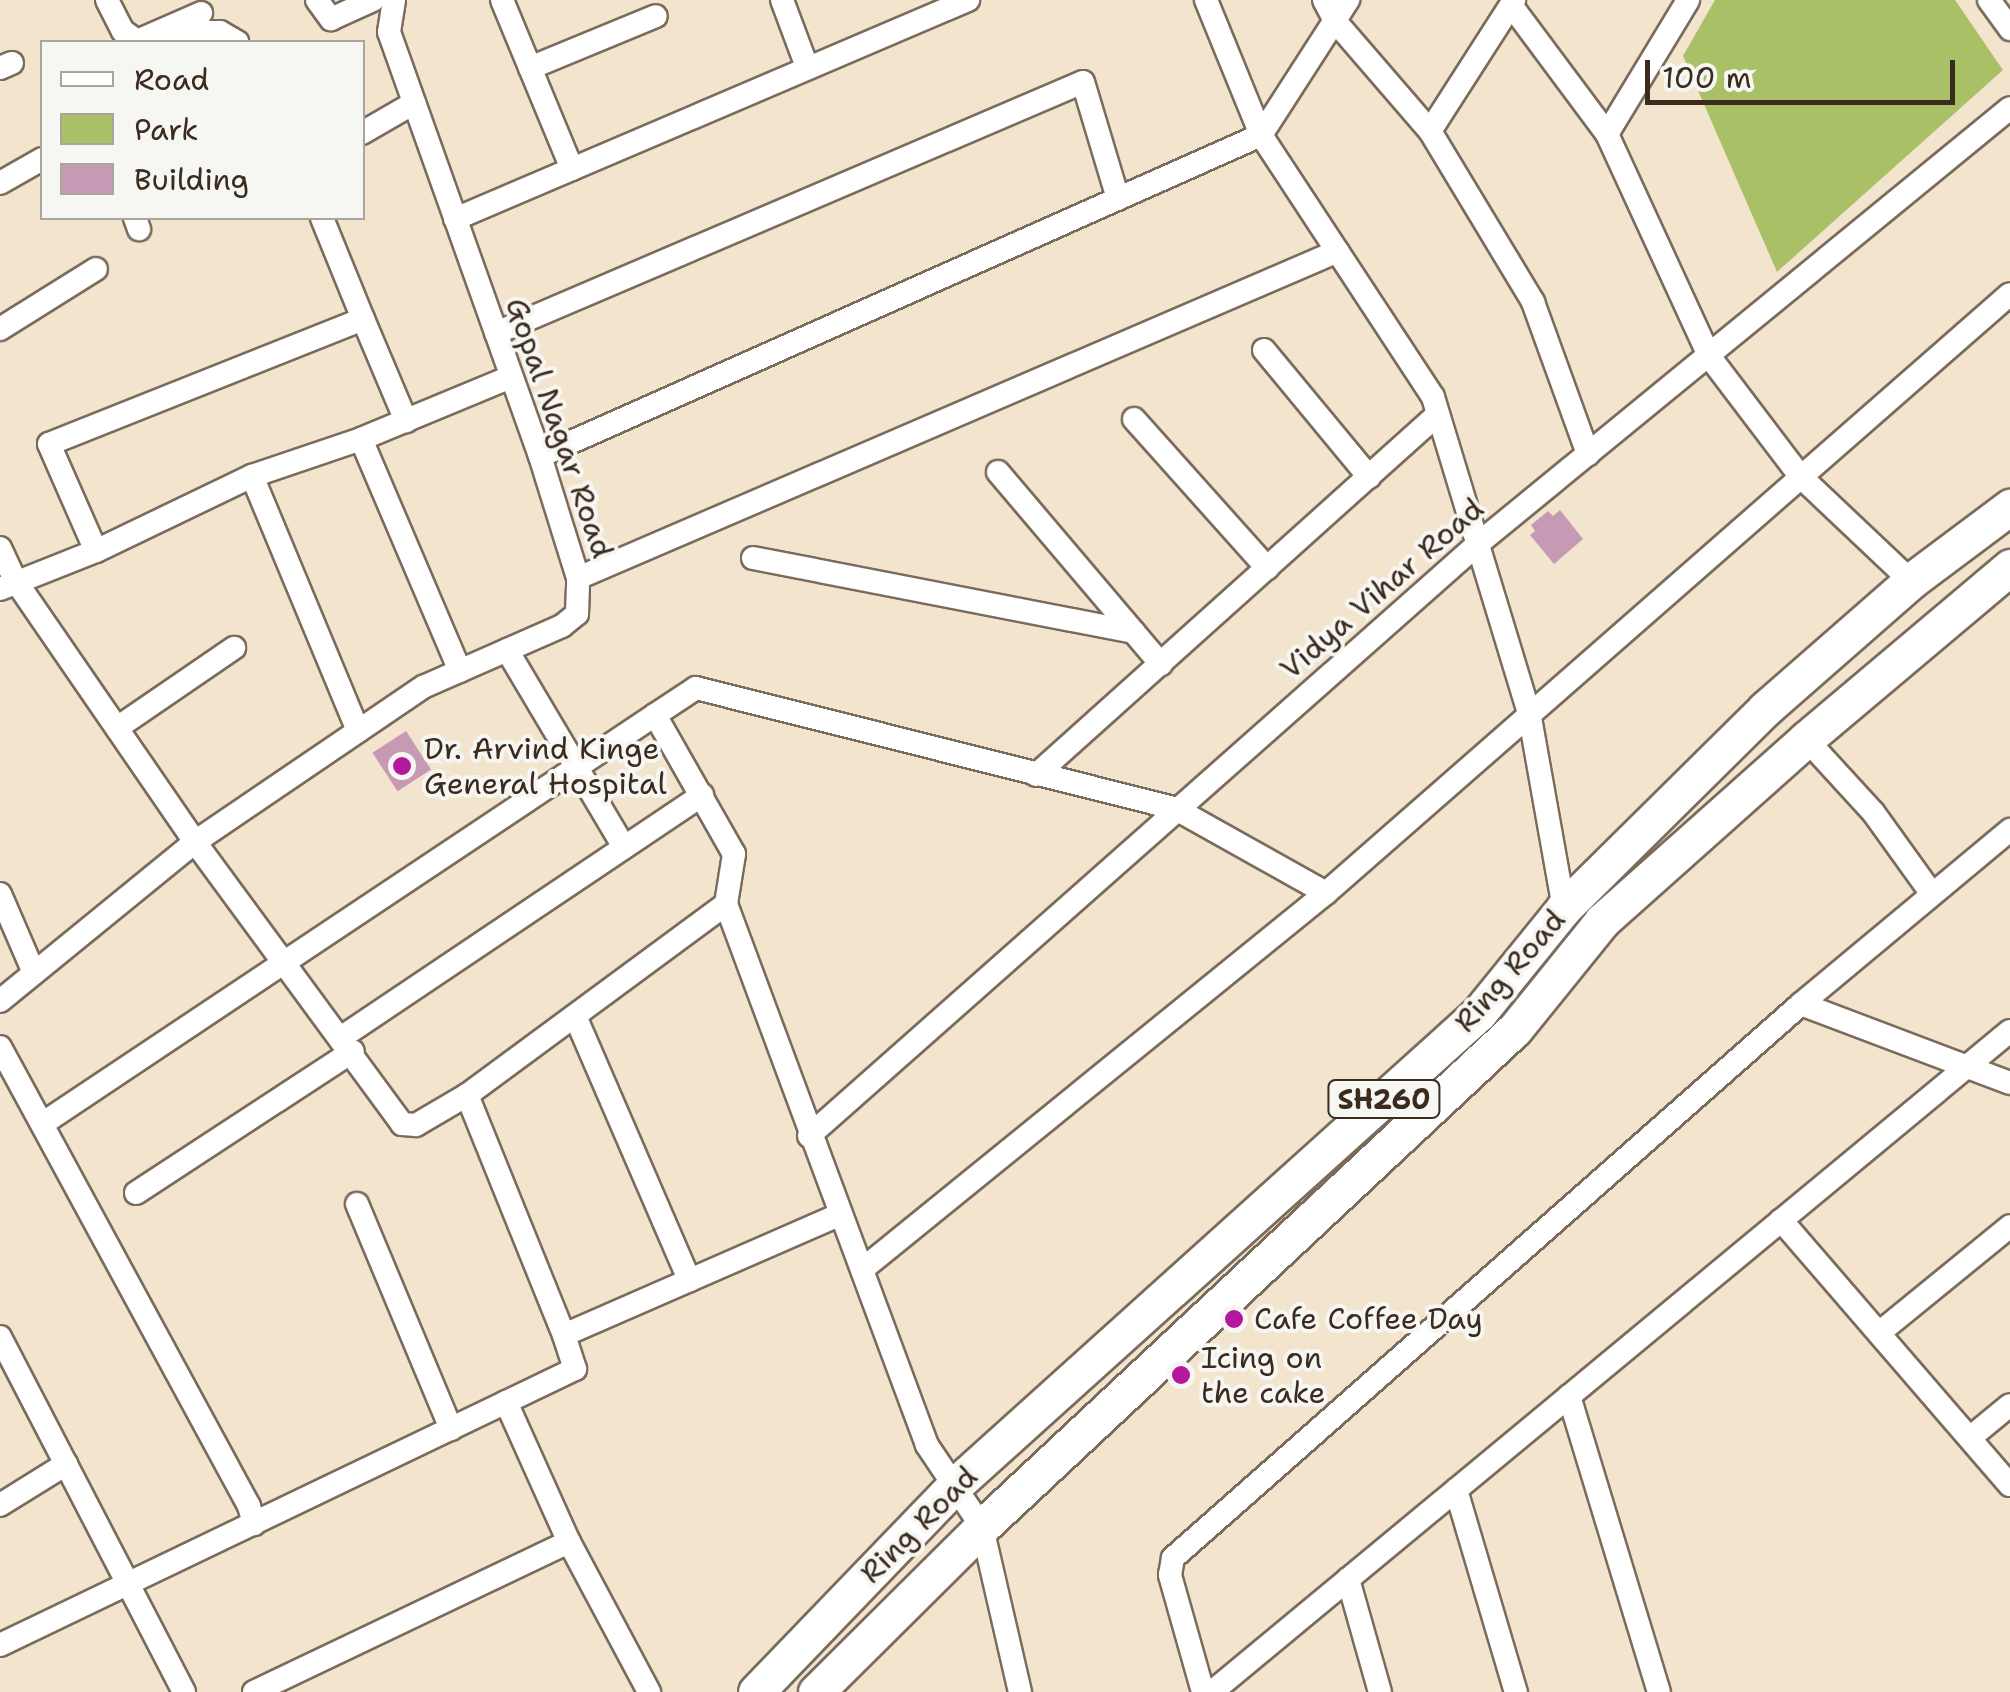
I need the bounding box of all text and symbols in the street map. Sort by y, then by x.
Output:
legend [40,40,365,220]
scale bar [1650,40,1960,102]
text: 100 m [1662,57,1752,98]
text: Road [134,59,209,100]
text: Park [134,109,198,150]
text: Building [134,159,249,200]
street label: Gopal Nagar Road [498,293,620,563]
street label: Vidya Vihar Road [1273,491,1491,687]
place label: Dr. Arvind Kinge General Hospital [424,731,667,802]
marker: Dr. Arvind Kinge General Hospital [389,753,415,779]
street label: Ring Road [1447,902,1573,1040]
road number: SH260 [1326,1076,1442,1122]
place label: Cafe Coffee Day [1254,1301,1483,1337]
marker: Cafe Coffee Day [1223,1308,1245,1330]
place label: Icing on the cake [1201,1340,1326,1410]
marker: Icing on the cake [1170,1364,1192,1386]
street label: Ring Road [853,1459,985,1591]

